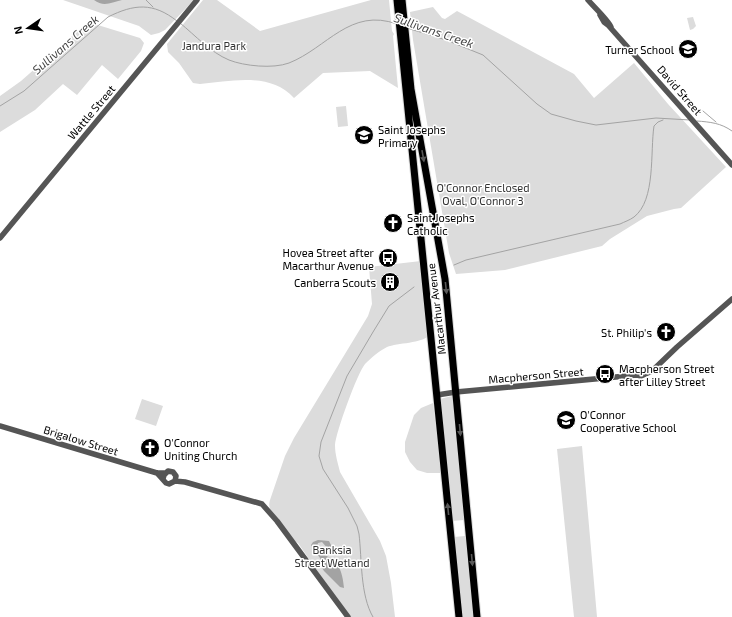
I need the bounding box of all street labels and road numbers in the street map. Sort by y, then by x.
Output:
street label: David Street [655,63,705,117]
street label: Wattle Street [65,82,117,142]
street label: Macarthur Avenue [424,263,448,355]
street label: Macpherson Street [488,364,584,386]
street label: Brigalow Street [42,422,120,458]

